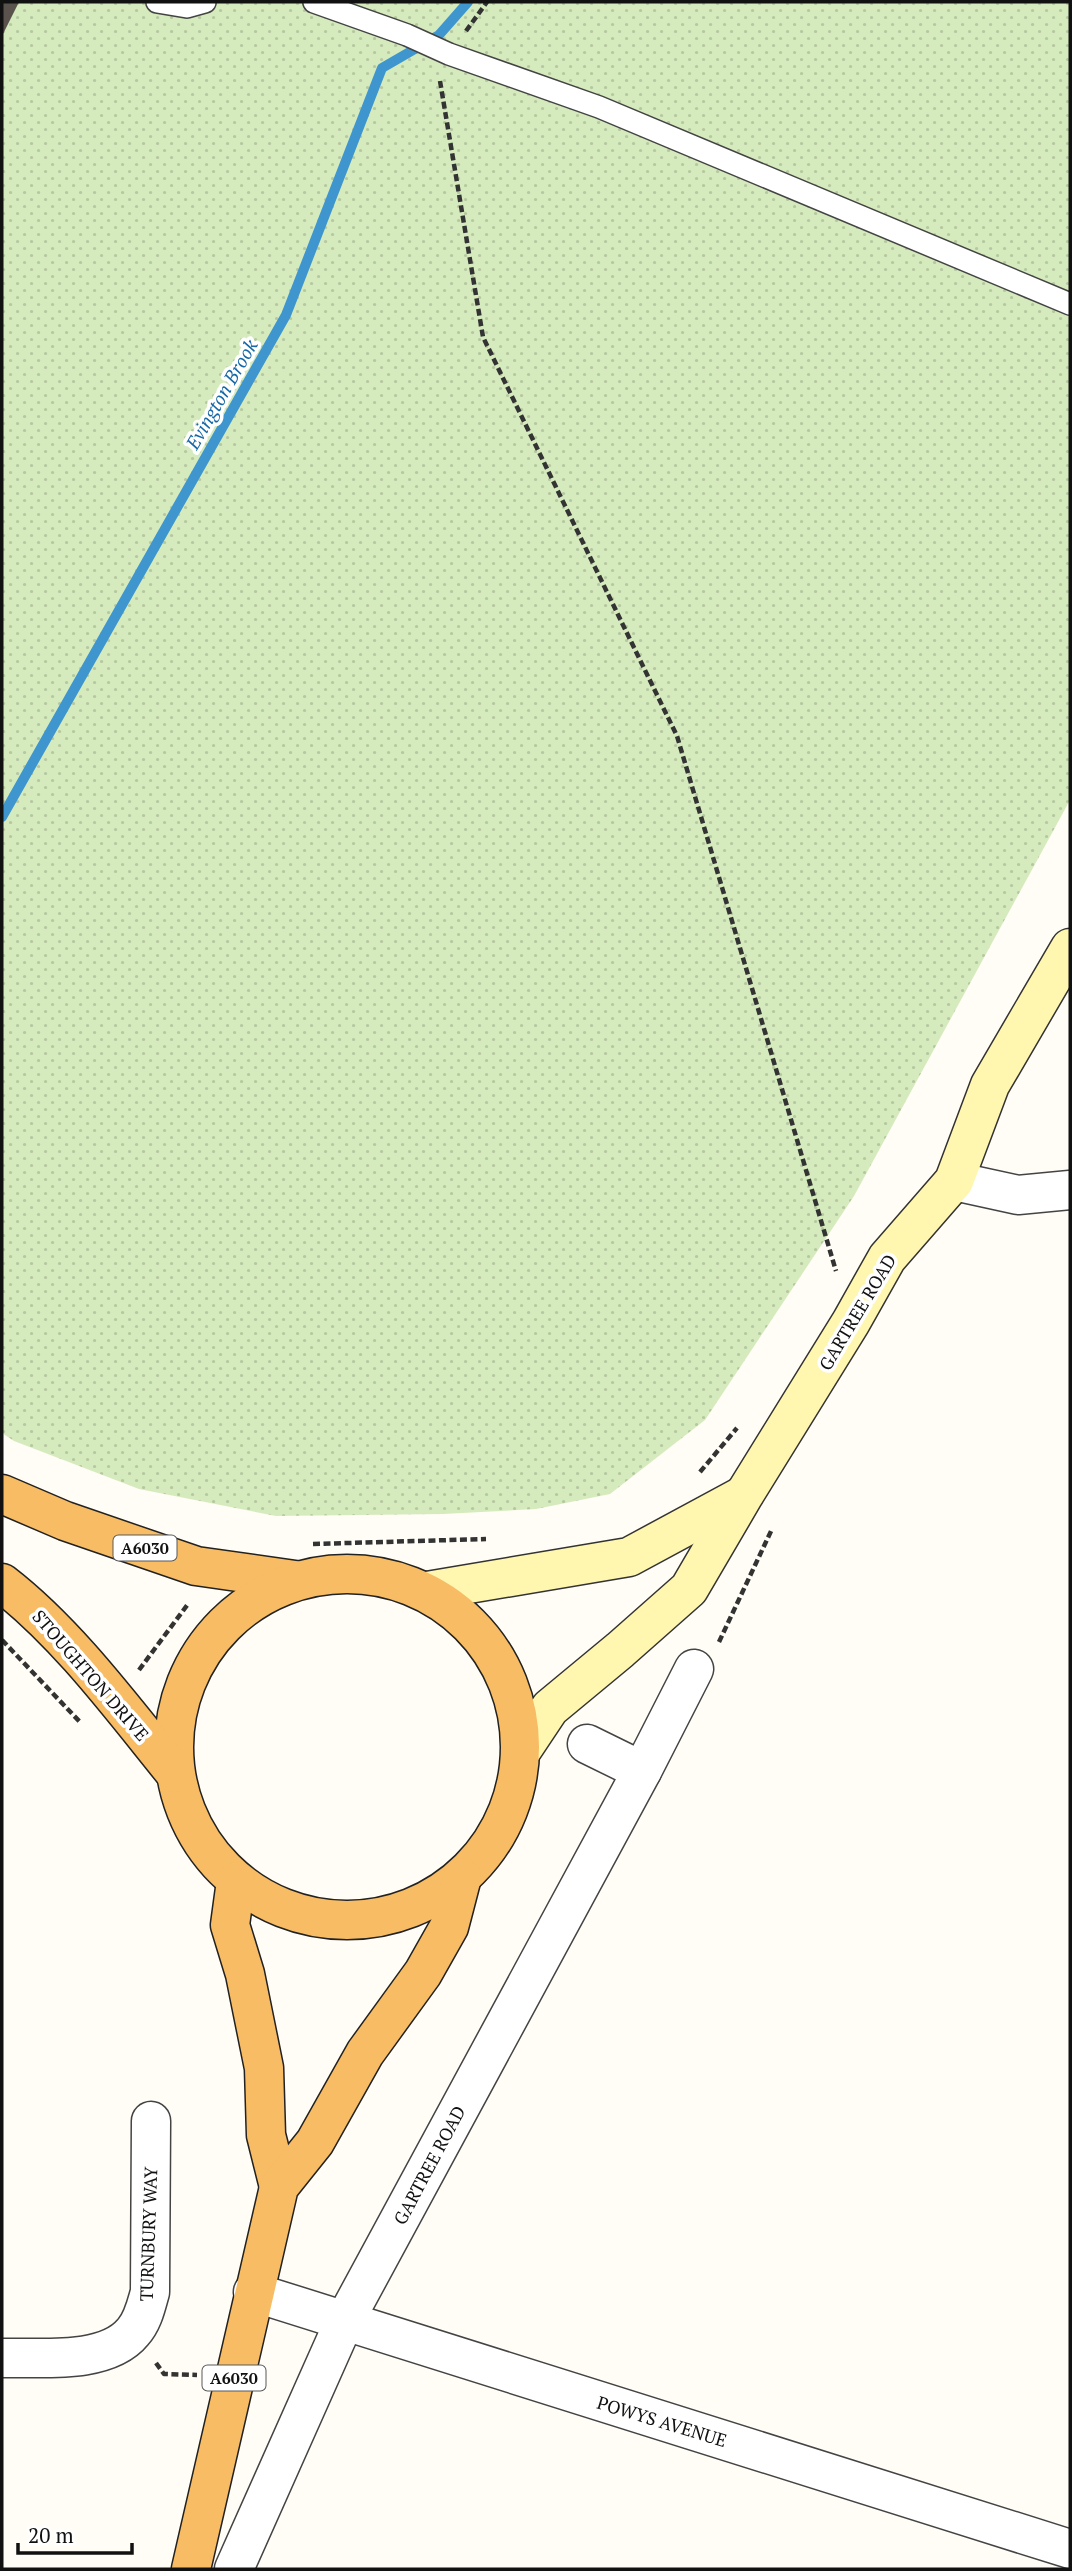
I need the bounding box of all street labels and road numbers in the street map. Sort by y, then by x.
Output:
street label: GARTREE ROAD [813,1249,901,1375]
road number: A6030 [114,1536,176,1560]
street label: STOUGHTON DRIVE [27,1604,155,1746]
street label: GARTREE ROAD [388,2101,470,2229]
street label: TURNBURY WAY [134,2166,162,2302]
road number: A6030 [202,2366,266,2390]
street label: POWYS AVENUE [594,2390,730,2452]

